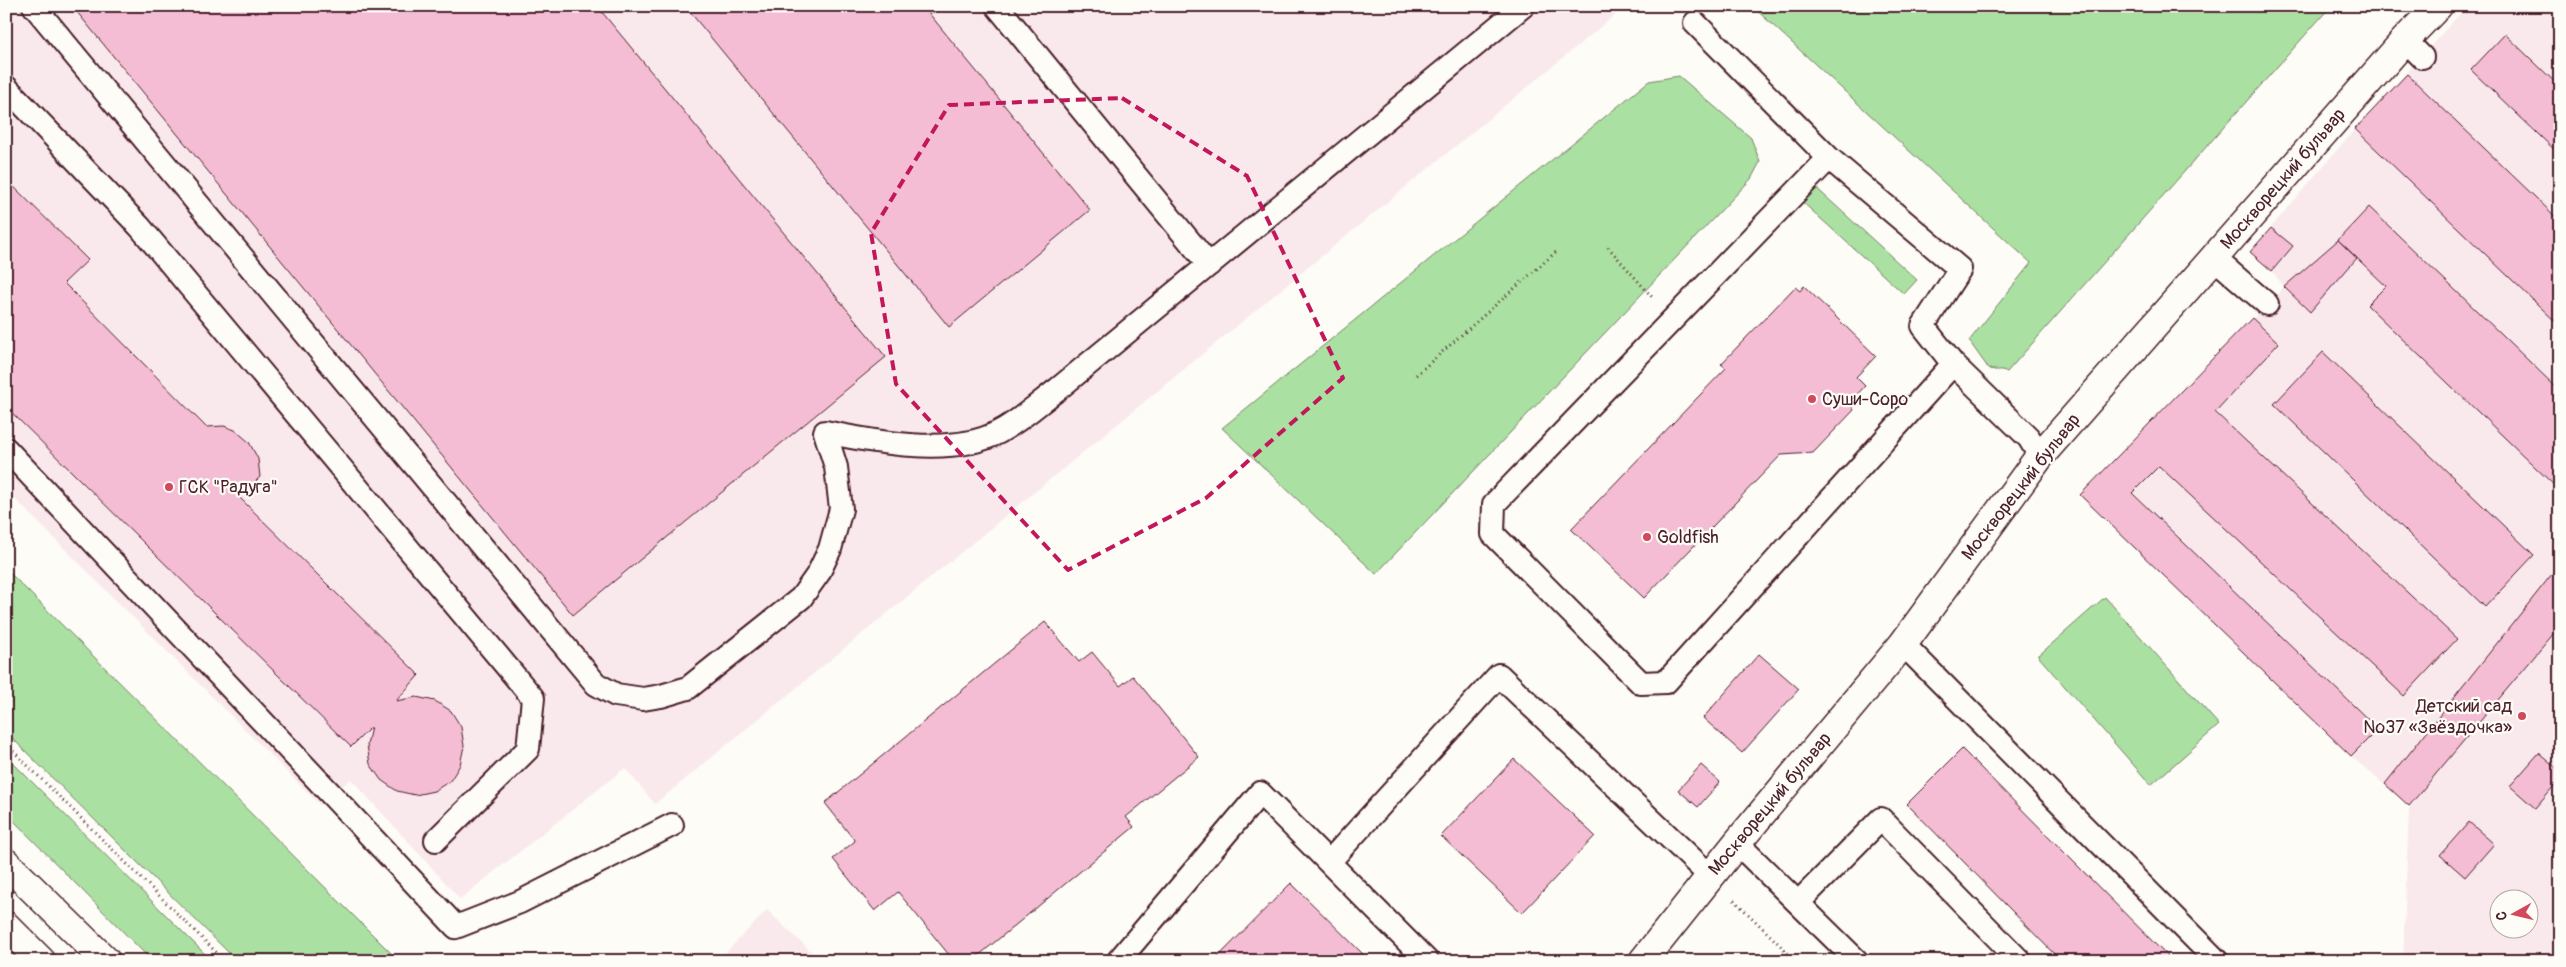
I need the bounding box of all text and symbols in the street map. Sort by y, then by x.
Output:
street label: Москворецкий бульвар [2215,104,2351,254]
place label: Суши-Соро [1822,388,1908,411]
marker: Суши-Соро [1806,393,1818,405]
street label: Москворецкий бульвар [1957,409,2085,565]
place label: ГСК "Радуга" [179,476,278,499]
marker: ГСК "Радуга" [163,481,175,493]
place label: Goldfish [1657,526,1719,549]
marker: Goldfish [1641,531,1653,543]
place label: Детский сад №37 «Звёздочка» [2363,695,2512,739]
marker: Детский сад №37 «Звёздочка» [2516,710,2528,722]
street label: Москворецкий бульвар [1703,728,1837,880]
north arrow [2488,890,2538,940]
text: С [2493,910,2511,921]

